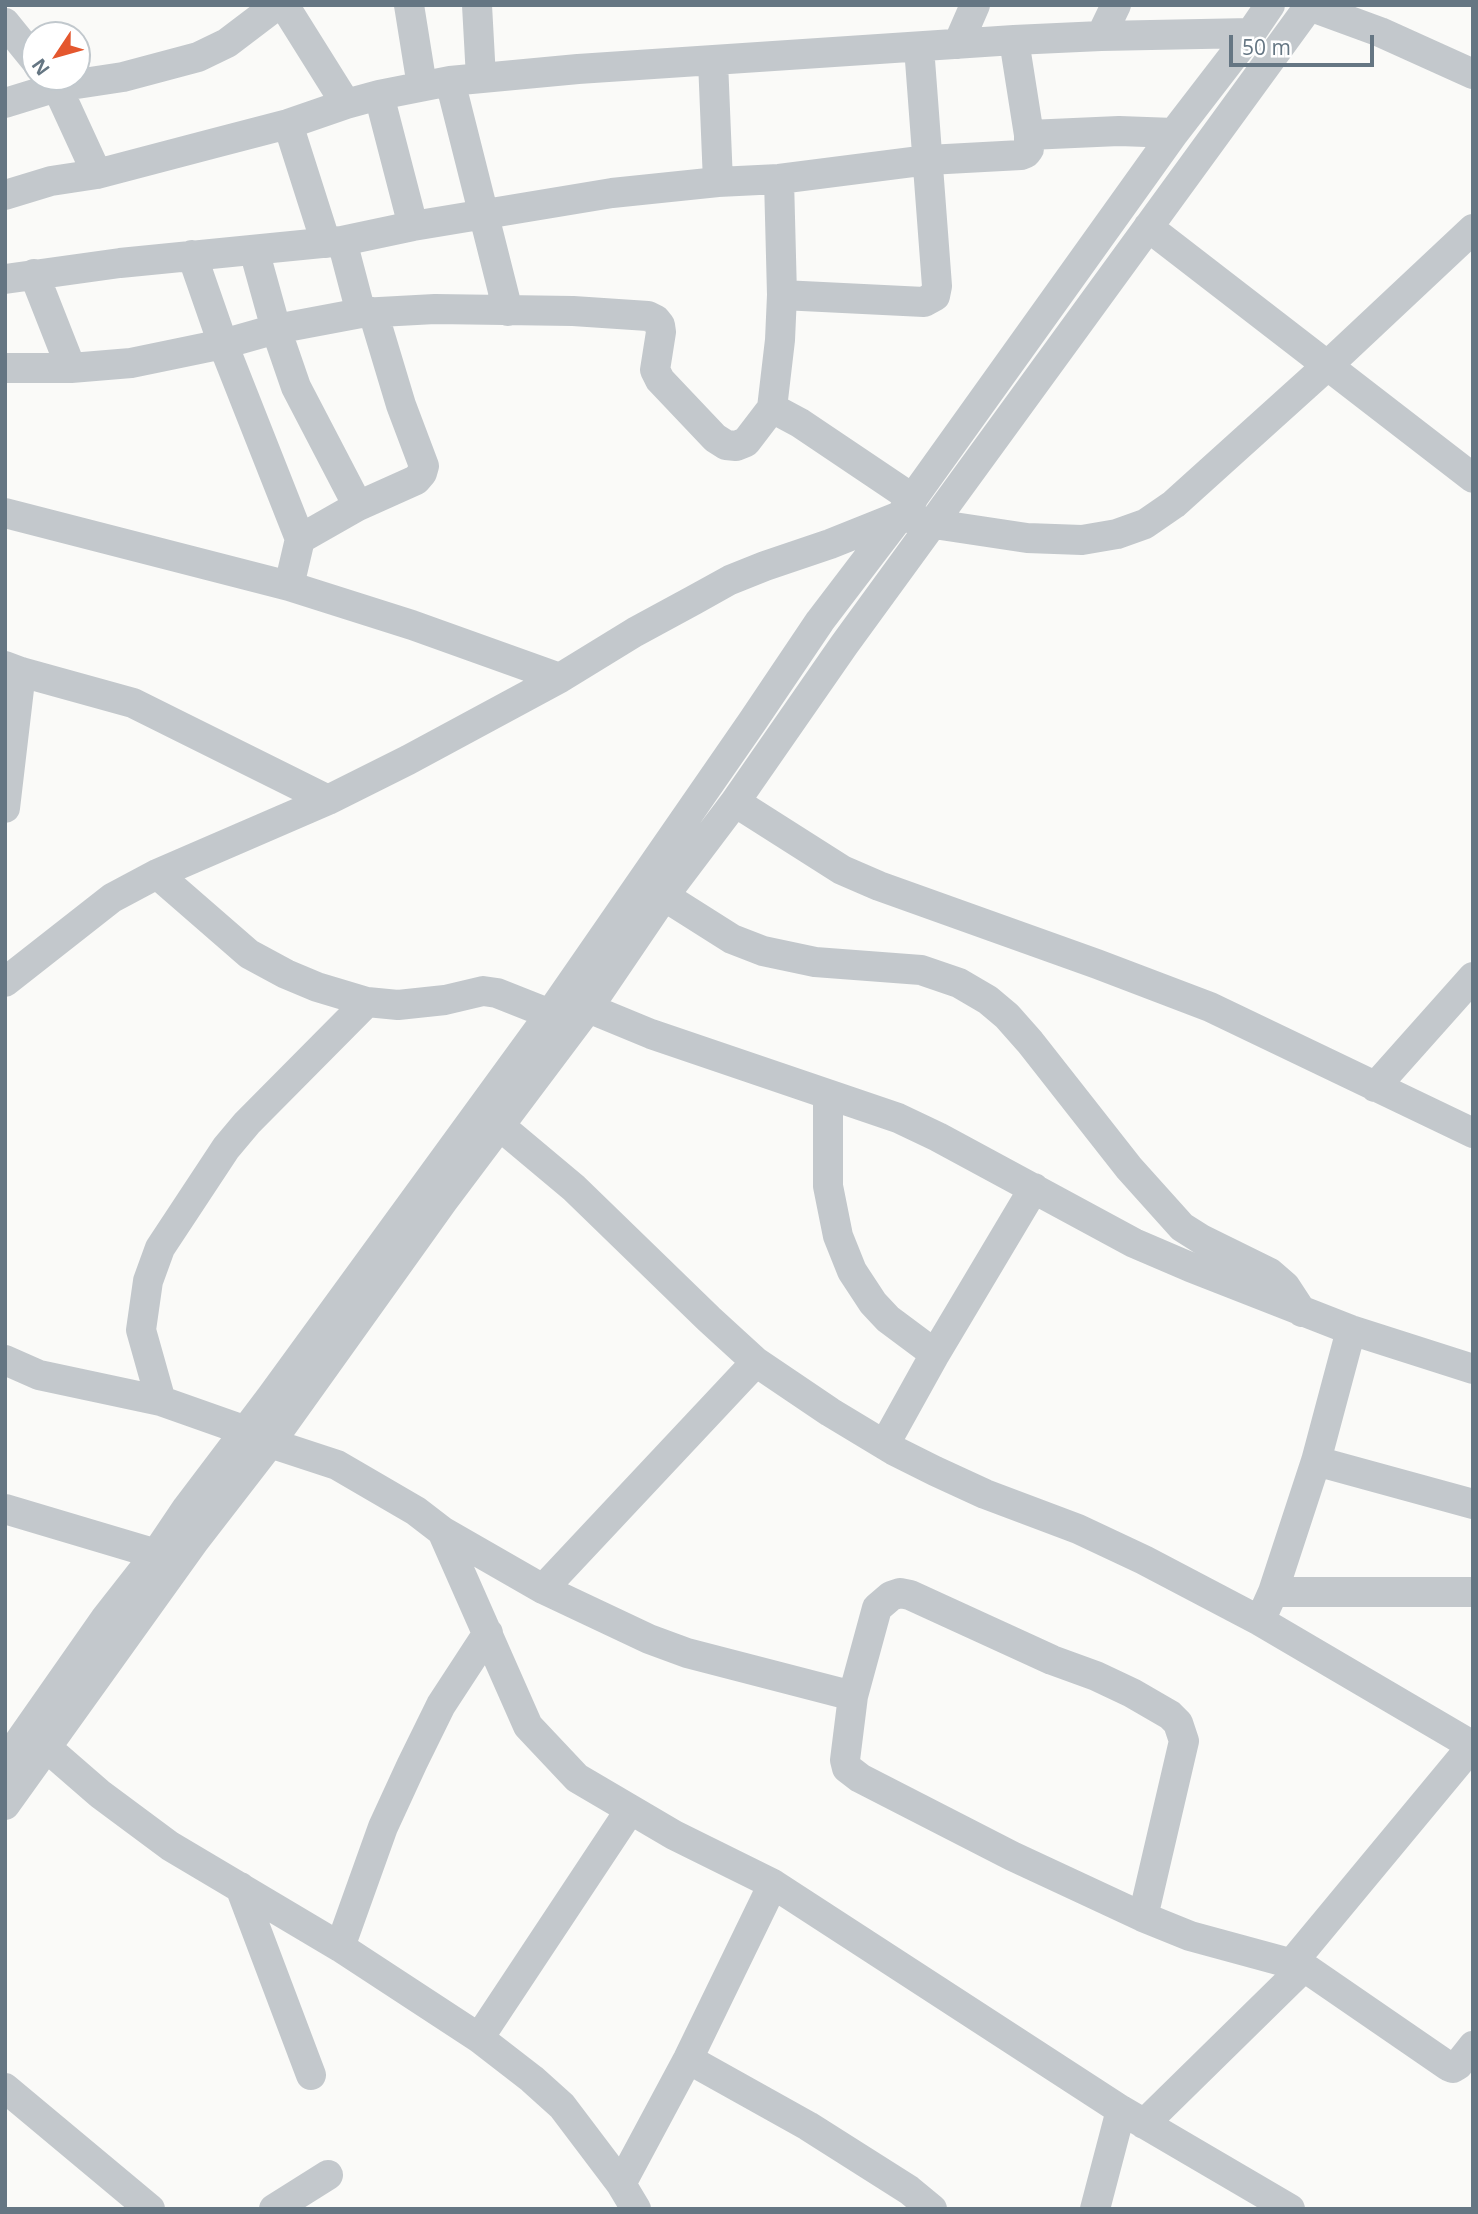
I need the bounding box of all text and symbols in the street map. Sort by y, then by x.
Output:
north arrow [21,21,91,91]
scale bar [1233,21,1378,65]
text: 50 m [1242,33,1291,61]
text: N [26,53,56,81]

